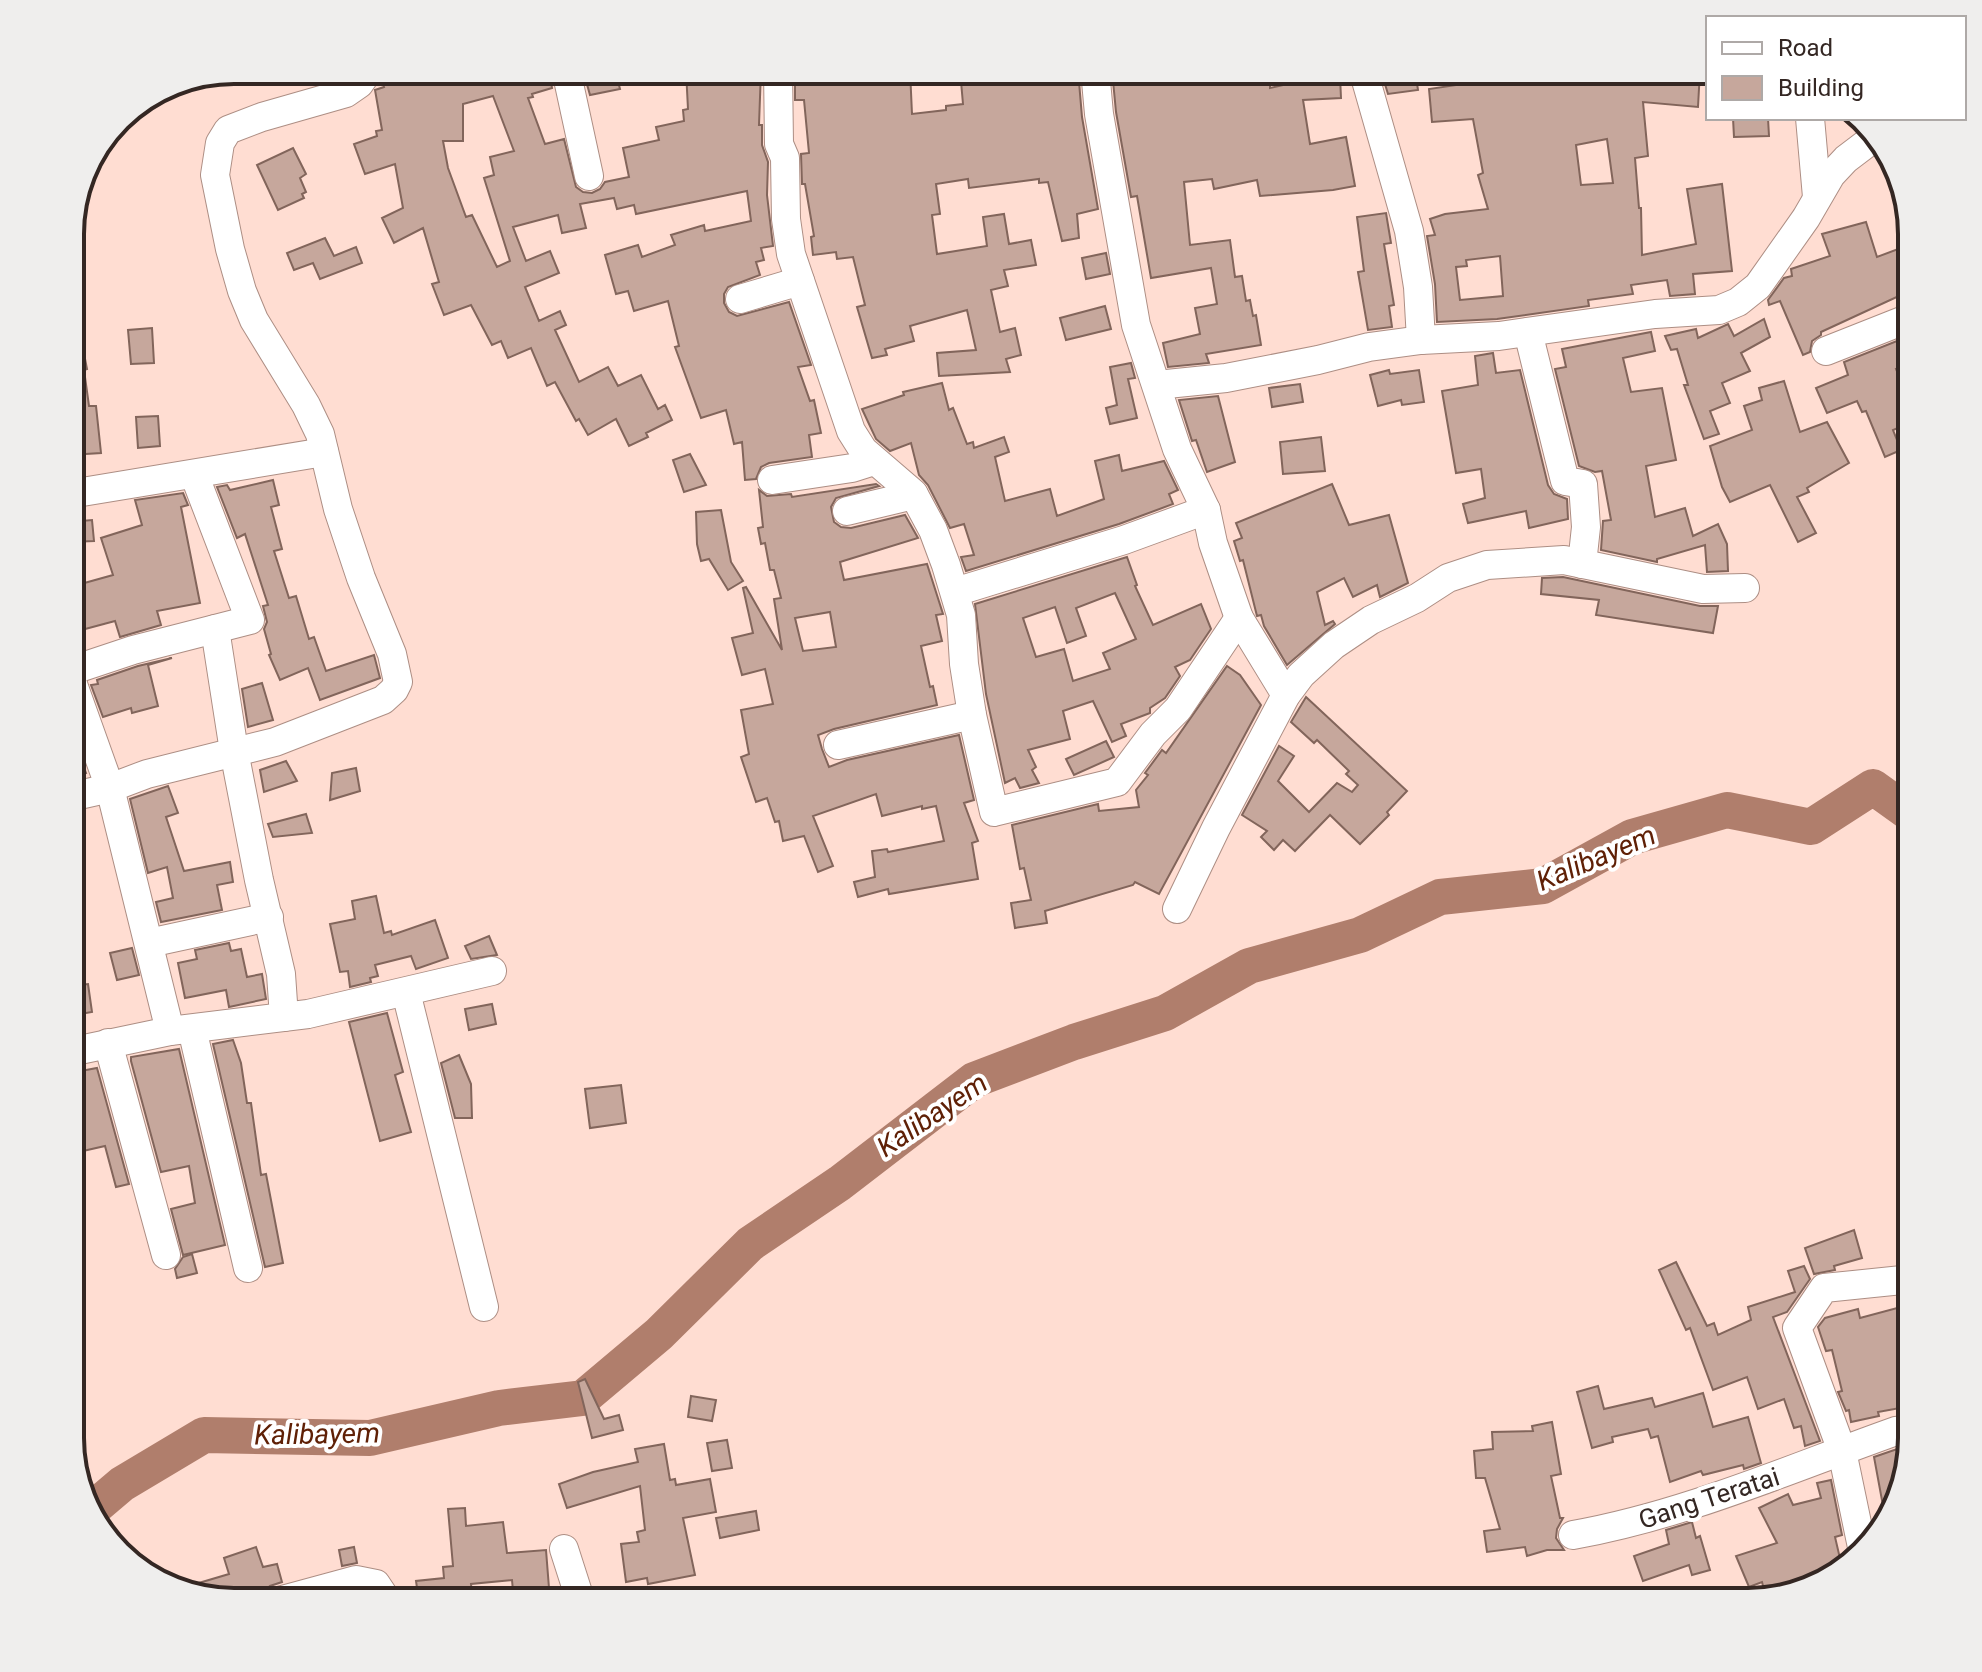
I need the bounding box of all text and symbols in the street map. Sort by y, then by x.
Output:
legend [1706,16,1966,120]
text: Road [1778,34,1833,62]
text: Building [1778,74,1864,102]
water label: Kalibayem [1532,818,1660,898]
water label: Kalibayem [871,1066,993,1164]
water label: Kalibayem [254,1416,380,1452]
street label: Gang Teratai [1635,1461,1783,1535]

